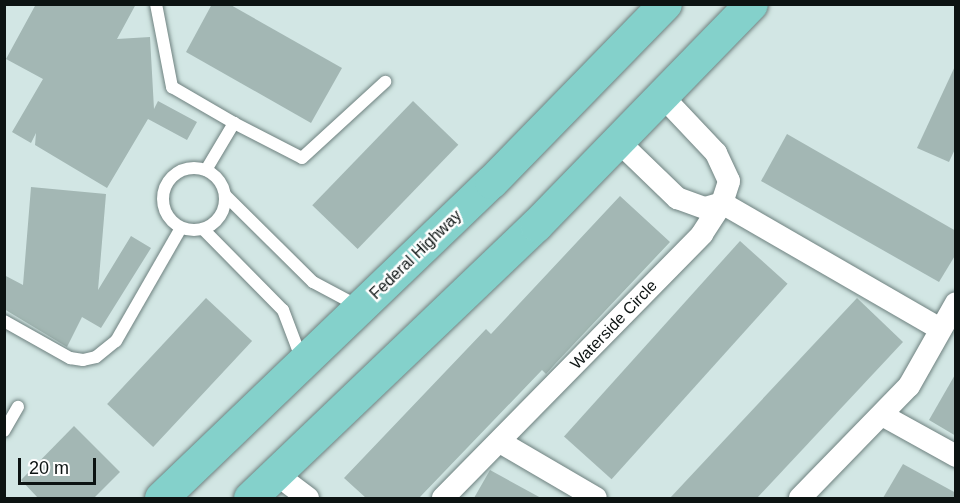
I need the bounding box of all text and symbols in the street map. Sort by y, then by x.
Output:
street label: Federal Highway [366,206,466,304]
street label: Waterside Circle [567,276,661,374]
scale bar [21,446,99,484]
text: 20 m [29,458,69,478]

